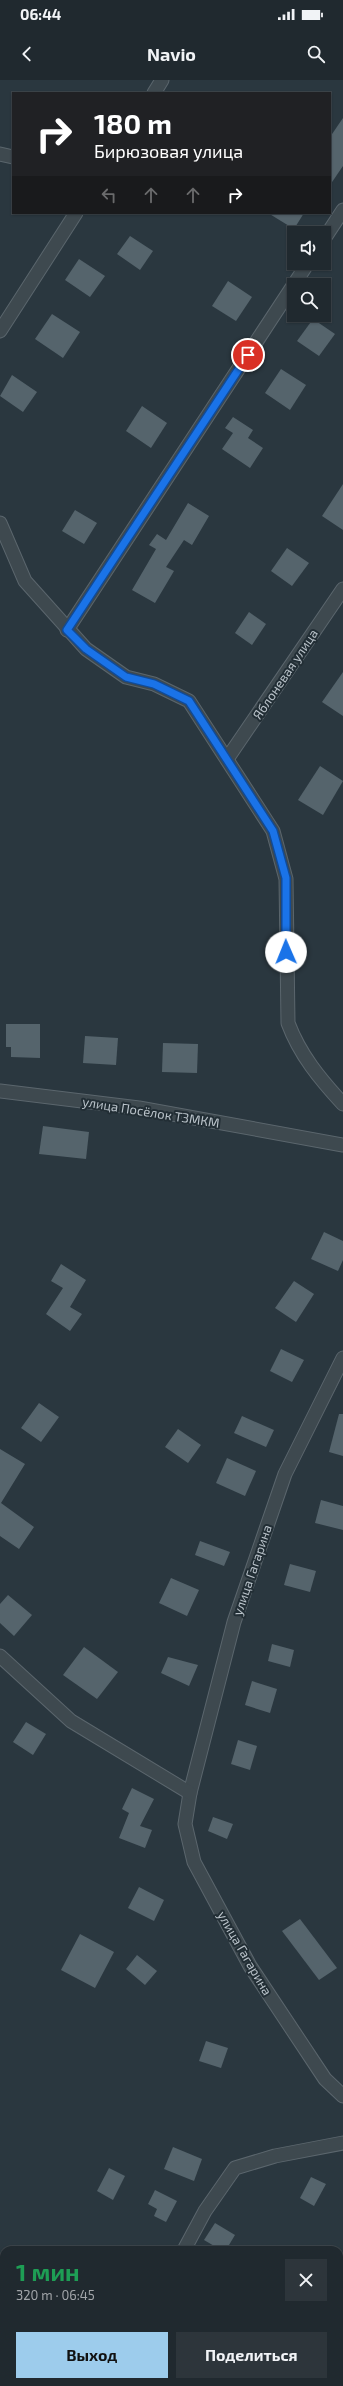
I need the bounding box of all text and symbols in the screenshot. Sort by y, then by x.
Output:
text: 06:44 [20,5,61,23]
icon: back [16,43,38,65]
text: Navio [147,43,196,65]
icon: search [305,43,327,65]
text: 180 m [94,106,172,140]
icon: right [28,108,80,160]
text: Бирюзовая улица [94,140,243,162]
icon: left [98,184,120,206]
icon: ahead [140,184,162,206]
icon: ahead [182,184,204,206]
icon: right [224,184,246,206]
map controls [287,226,331,322]
button: sound [287,226,331,270]
button: search [287,278,331,322]
pin [231,338,265,372]
icon: arrive [237,344,259,366]
street label: Яблоневая улица [249,626,321,722]
position arrow [265,931,307,973]
street label: улица Посёлок ТЗМКМ [81,1093,221,1131]
street label: улица Гагарина [229,1523,275,1617]
street label: улица Гагарина [214,1908,276,1998]
text: 1 мин [16,2257,80,2286]
button: close [285,2259,327,2301]
text: 320 m · 06:45 [16,2287,95,2303]
button: Выход [16,2332,168,2378]
button: Поделиться [176,2332,327,2378]

